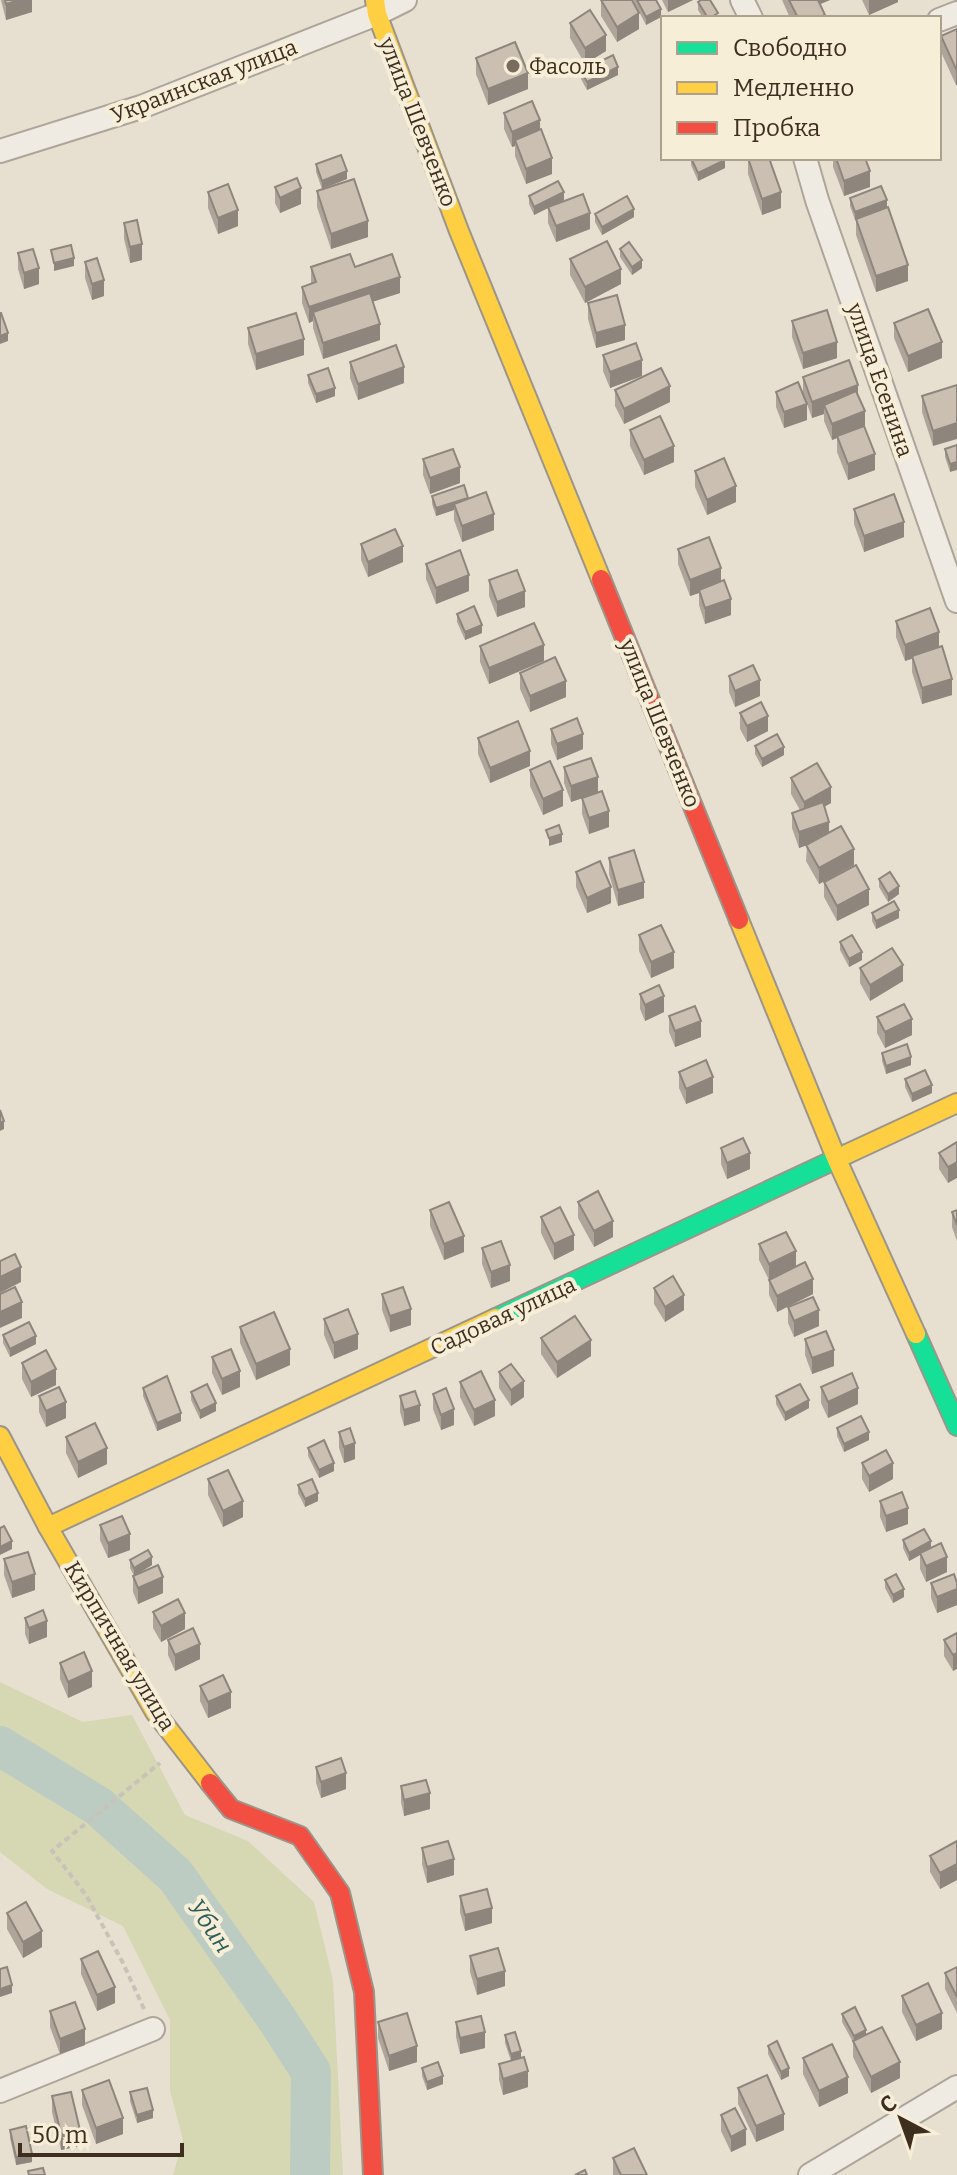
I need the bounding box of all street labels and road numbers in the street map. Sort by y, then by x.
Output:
street label: улица Шевченко [373,32,463,211]
street label: Украинская улица [107,33,301,129]
street label: улица Есенина [841,298,919,461]
street label: улица Шевченко [614,634,706,811]
street label: Садовая улица [426,1271,580,1361]
street label: Кирпичная улица [59,1556,181,1736]

